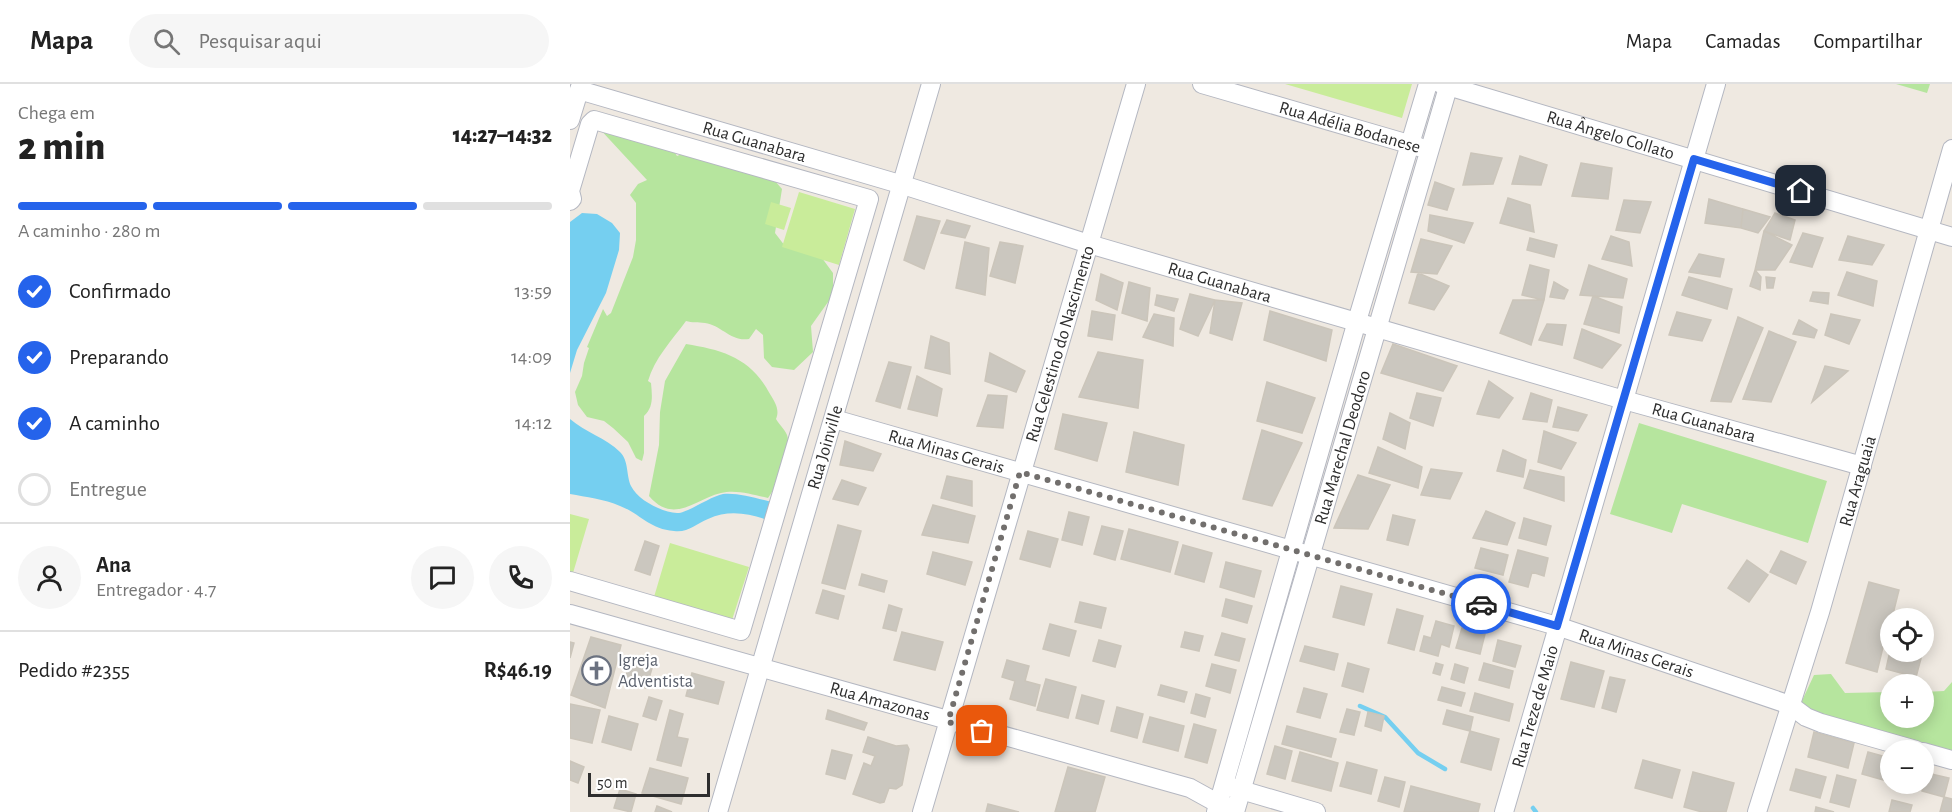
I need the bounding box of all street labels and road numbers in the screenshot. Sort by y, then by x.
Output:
street label: Rua Adélia Bodanese [1277,99,1422,157]
street label: Rua Ângelo Collato [1544,108,1676,163]
street label: Rua Guanabara [700,119,808,166]
street label: Rua Celestino do Nascimento [1023,244,1098,444]
street label: Rua Guanabara [1166,259,1273,307]
street label: Rua Marechal Deodoro [1312,368,1374,527]
street label: Rua Guanabara [1650,400,1758,446]
street label: Rua Joinville [805,403,846,492]
street label: Rua Minas Gerais [886,427,1006,477]
street label: Rua Araguaia [1837,434,1880,529]
street label: Rua Minas Gerais [1577,626,1696,682]
street label: Rua Treze de Maio [1509,643,1562,770]
street label: Rua Amazonas [828,679,932,725]

